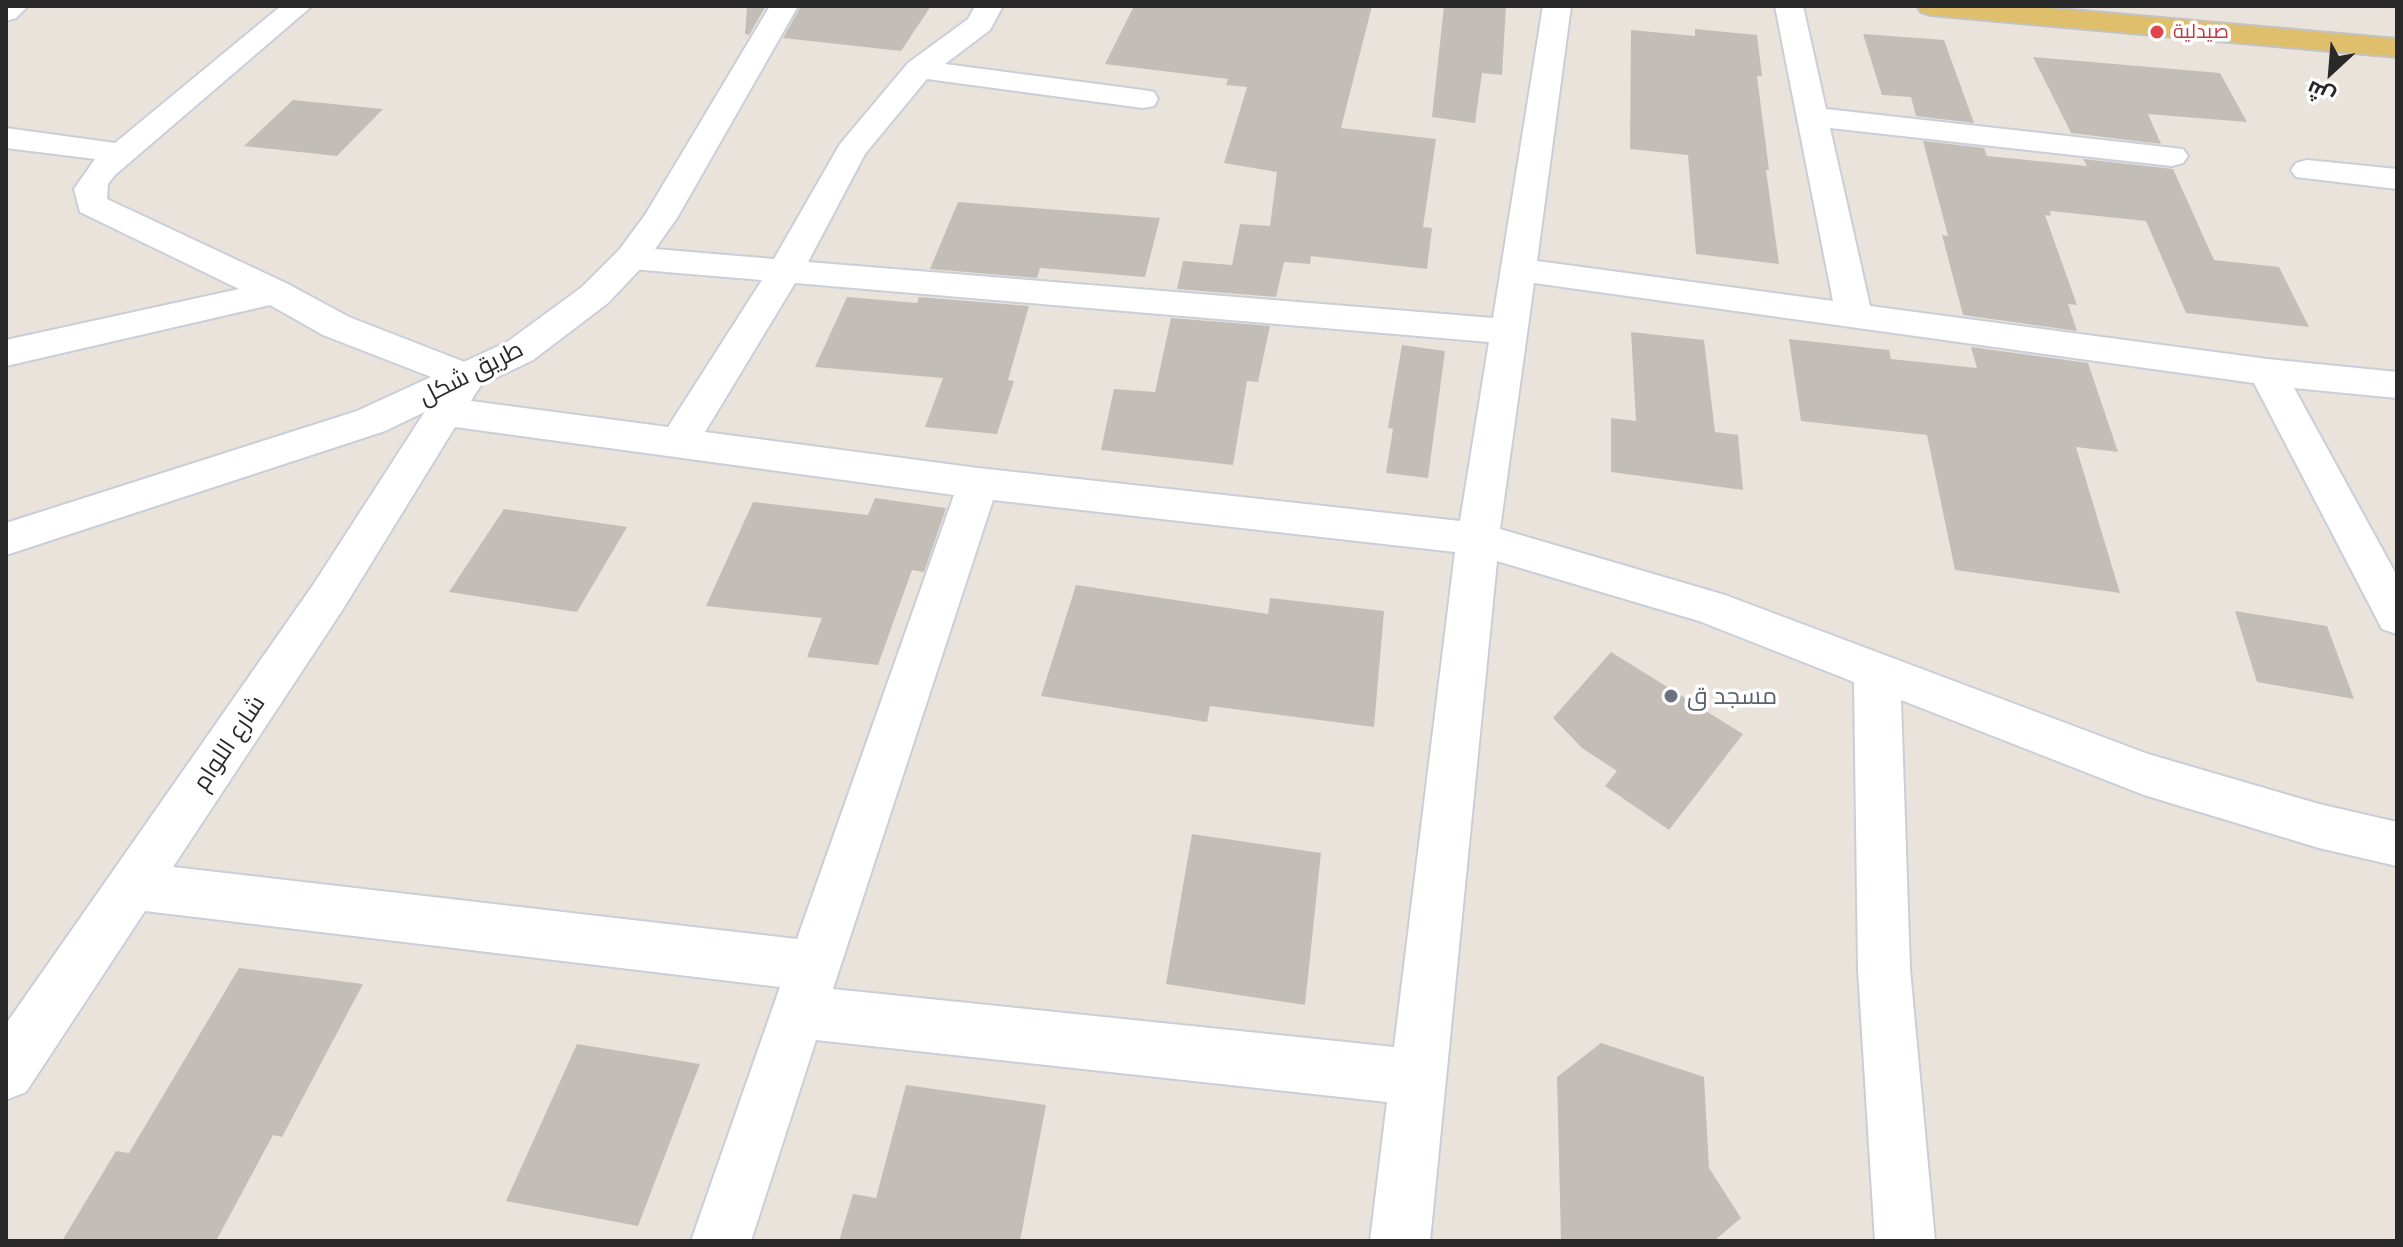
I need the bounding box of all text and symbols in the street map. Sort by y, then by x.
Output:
place label: صيدلية [2173,20,2229,44]
marker: صيدلية [2148,23,2166,41]
north arrow [2291,32,2371,112]
text: ش [2302,76,2339,112]
street label: طريق شكل [414,334,528,412]
place label: مسجد ق [1687,682,1777,710]
marker: مسجد ق [1662,687,1680,705]
street label: شارع اللوام [187,690,271,796]

